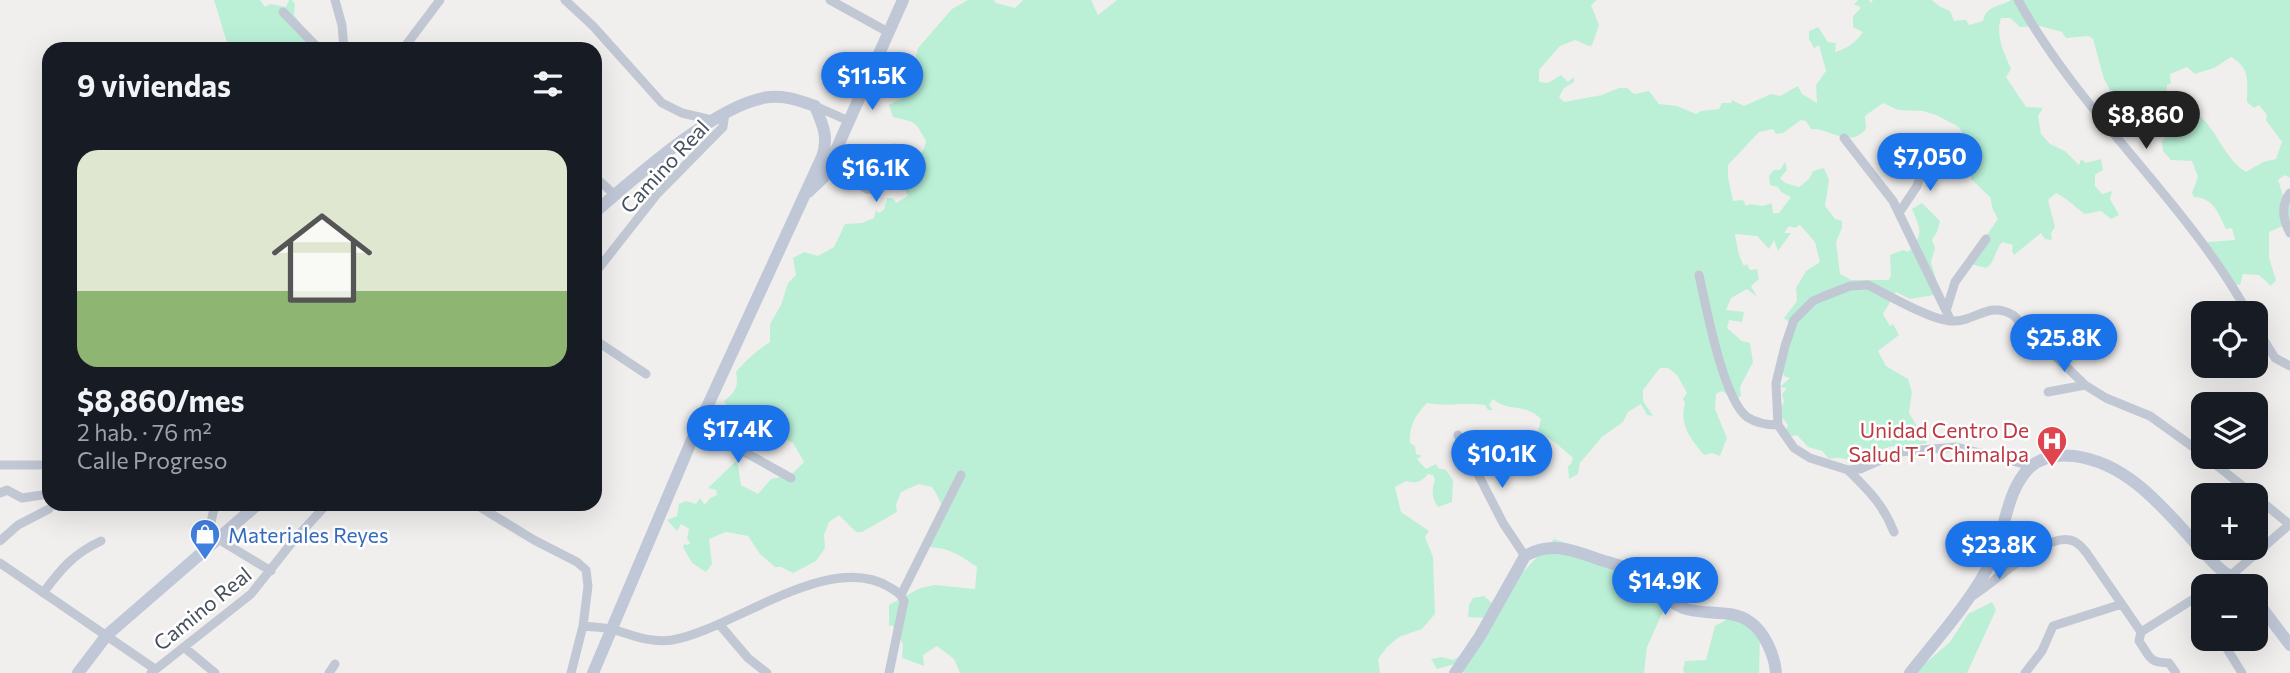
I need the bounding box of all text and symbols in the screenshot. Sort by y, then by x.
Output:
pin: $11.5K [815,52,929,112]
text: $11.5K [837,61,907,89]
icon: filters [529,65,567,103]
text: 9 viviendas [77,66,231,103]
pin: $8,860 [2089,92,2203,151]
text: $8,860 [2108,100,2184,128]
street label: Camino Real [614,114,714,218]
pin: $7,050 [1873,134,1987,193]
text: $7,050 [1893,142,1967,170]
pin: $16.1K [819,144,933,204]
text: $16.1K [842,153,910,181]
icon: home [259,195,385,321]
map controls [2191,301,2268,651]
button: locate [2191,301,2268,378]
pin: $25.8K [2007,314,2121,374]
text: $25.8K [2026,323,2102,351]
text: $8,860/mes [77,381,244,418]
button: layers [2191,392,2268,469]
pin: $17.4K [681,406,795,465]
text: $17.4K [703,414,773,442]
place label: Unidad Centro De Salud T-1 Chimalpa [1848,417,2029,466]
text: 2 hab. · 76 m² [77,418,212,446]
hospital icon: Unidad Centro De Salud T-1 Chimalpa [2035,424,2069,468]
pin: $10.1K [1445,430,1559,490]
text: $10.1K [1467,439,1537,467]
text: Calle Progreso [77,446,228,474]
button: + [2191,483,2268,560]
shop icon: Materiales Reyes [188,517,222,561]
place label: Materiales Reyes [228,522,389,547]
pin: $23.8K [1942,522,2056,581]
text: $23.8K [1961,530,2037,558]
pin: $14.9K [1608,558,1722,617]
street label: Camino Real [148,561,256,655]
text: $14.9K [1628,566,1702,594]
button: − [2191,574,2268,651]

